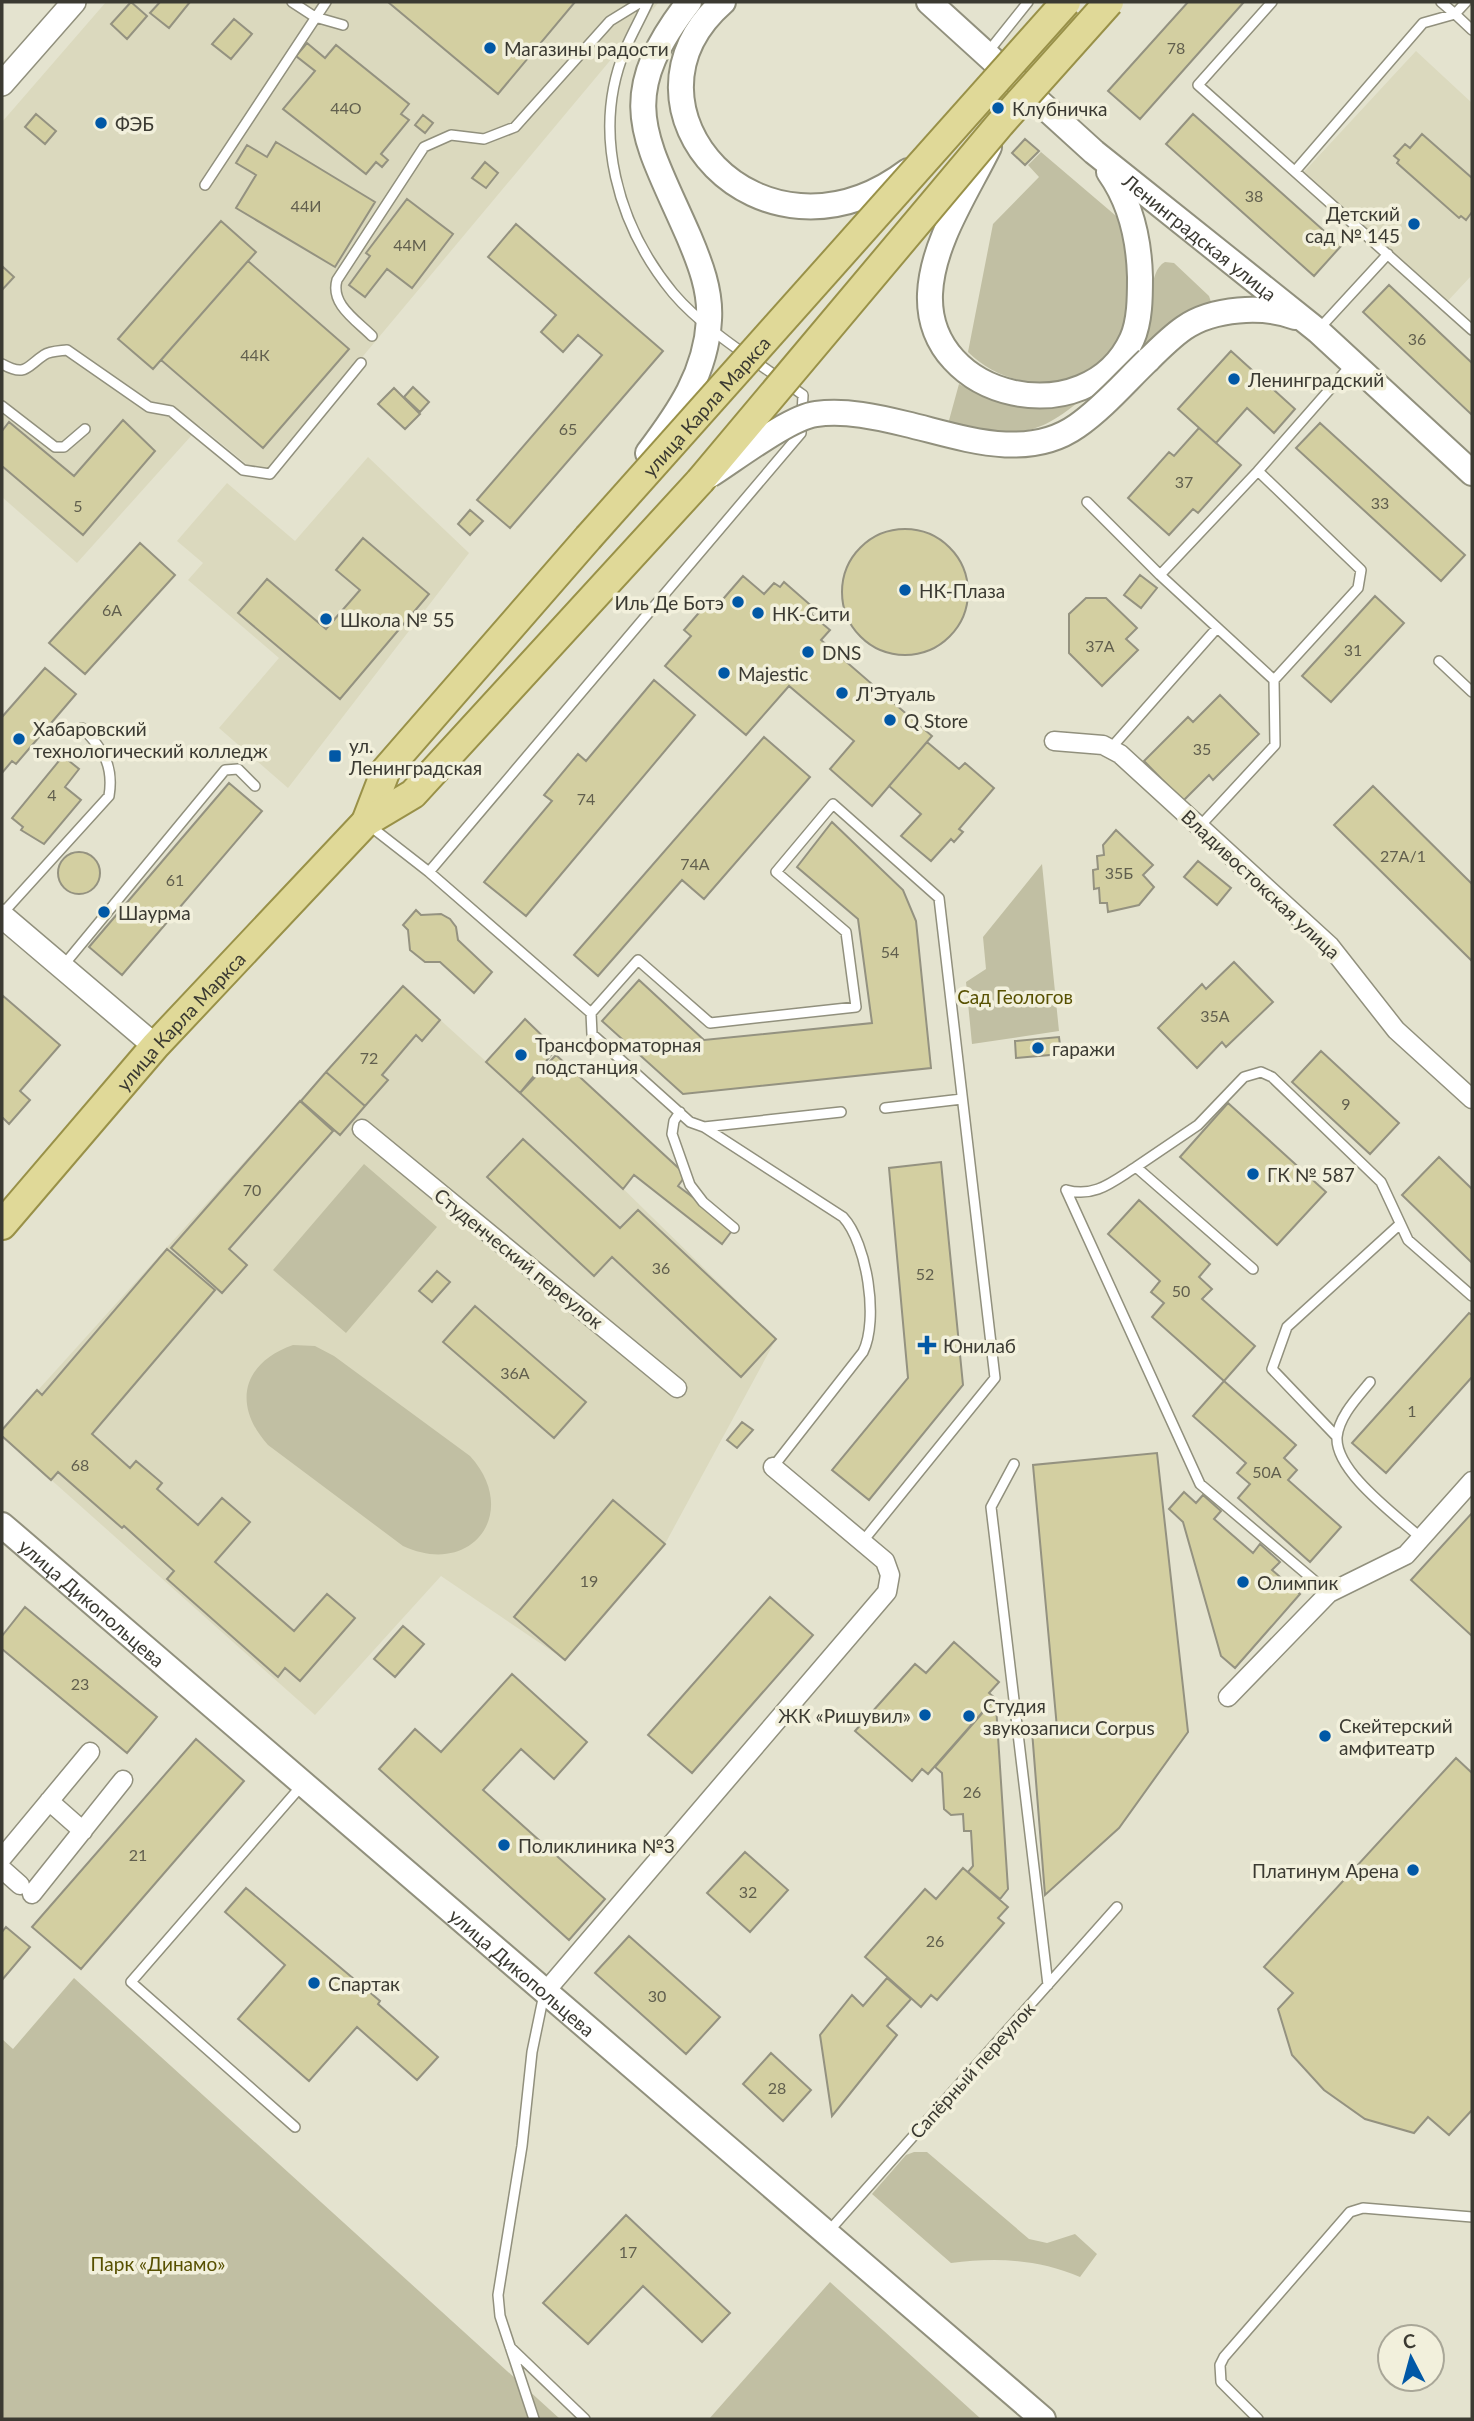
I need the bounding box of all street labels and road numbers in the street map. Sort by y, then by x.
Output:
street label: Ленинградская улица [1118,168,1282,305]
street label: улица Карла Маркса [637,331,774,481]
street label: Владивостокская улица [1177,805,1345,963]
street label: улица Карла Маркса [111,947,249,1095]
street label: Студенческий переулок [430,1183,608,1333]
street label: улица Дикопольцева [15,1534,170,1671]
street label: улица Дикопольцева [445,1903,600,2041]
street label: Сапёрный переулок [905,1997,1039,2143]

